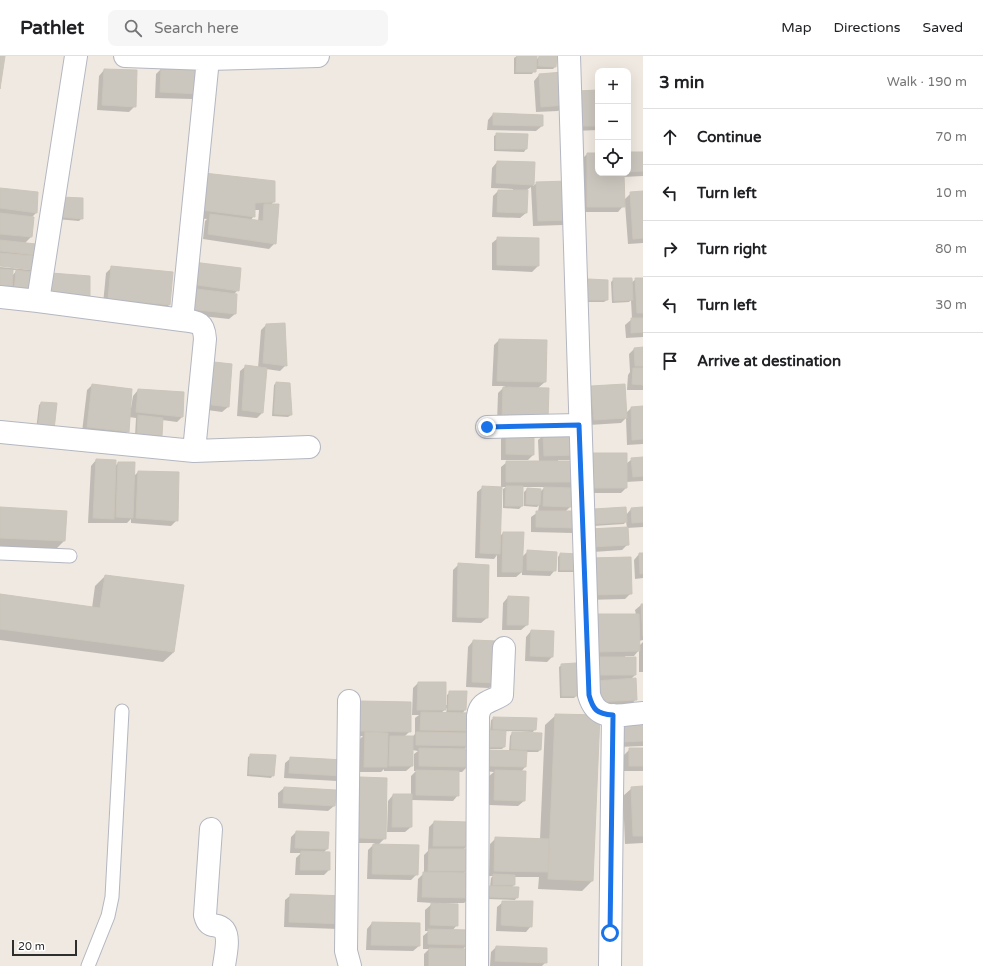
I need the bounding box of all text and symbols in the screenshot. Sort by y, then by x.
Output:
search box [108,10,388,46]
text: Pathlet [20,17,84,39]
icon: search [122,17,144,39]
text: Search here [154,19,239,37]
text: Map [781,19,812,36]
text: Directions [834,19,901,36]
text: Saved [923,19,963,36]
map controls [595,68,631,176]
button: + [595,68,631,104]
text: 3 min [659,72,704,93]
text: Walk · 190 m [887,74,967,90]
button: − [595,104,631,140]
icon: ahead [659,126,681,148]
text: Continue [697,128,761,146]
text: 70 m [935,129,967,145]
button: locate [595,140,631,176]
icon: left [659,182,681,204]
text: Turn left [697,184,757,202]
text: 10 m [935,185,967,201]
icon: right [659,238,681,260]
text: Turn right [697,240,767,258]
text: 80 m [935,241,967,257]
icon: left [659,294,681,316]
text: Turn left [697,296,757,314]
text: 30 m [935,297,967,313]
icon: arrive [659,350,681,372]
text: Arrive at destination [697,352,841,370]
route end [478,418,496,436]
route start [601,924,619,942]
scale bar [12,938,77,957]
text: 20 m [18,940,45,953]

